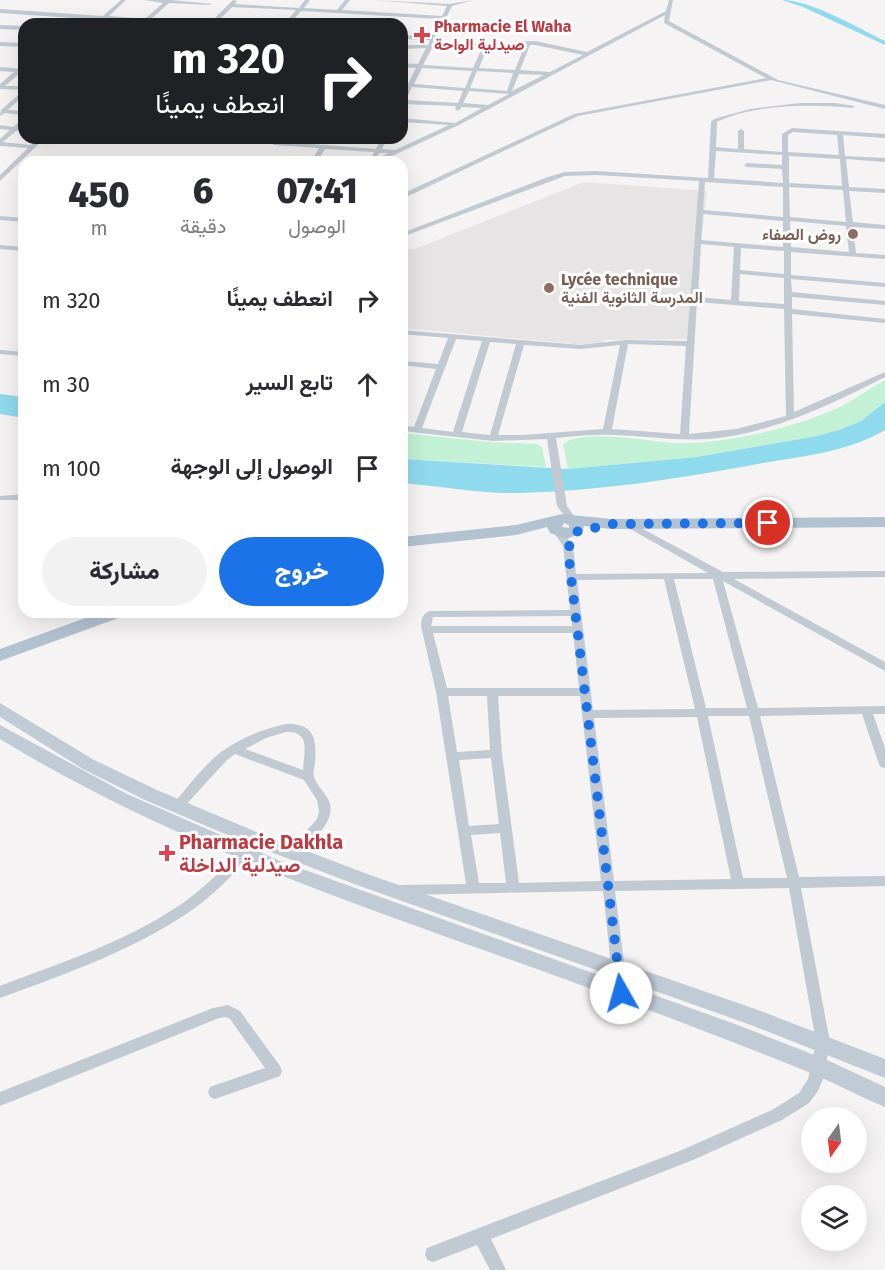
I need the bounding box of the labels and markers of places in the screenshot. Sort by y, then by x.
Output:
place label: Pharmacie El Waha صيدلية الواحة [434,17,572,55]
marker: Pharmacie El Waha صيدلية الواحة [415,28,429,42]
place label: روض الصفاء [762,225,841,245]
marker: روض الصفاء [846,227,860,241]
place label: Lycée technique المدرسة الثانوية الفنية [561,270,703,308]
marker: Lycée technique المدرسة الثانوية الفنية [542,281,556,295]
pin [742,497,793,548]
place label: Pharmacie Dakhla صيدلية الداخلة [179,830,343,877]
marker: Pharmacie Dakhla صيدلية الداخلة [160,846,174,860]

